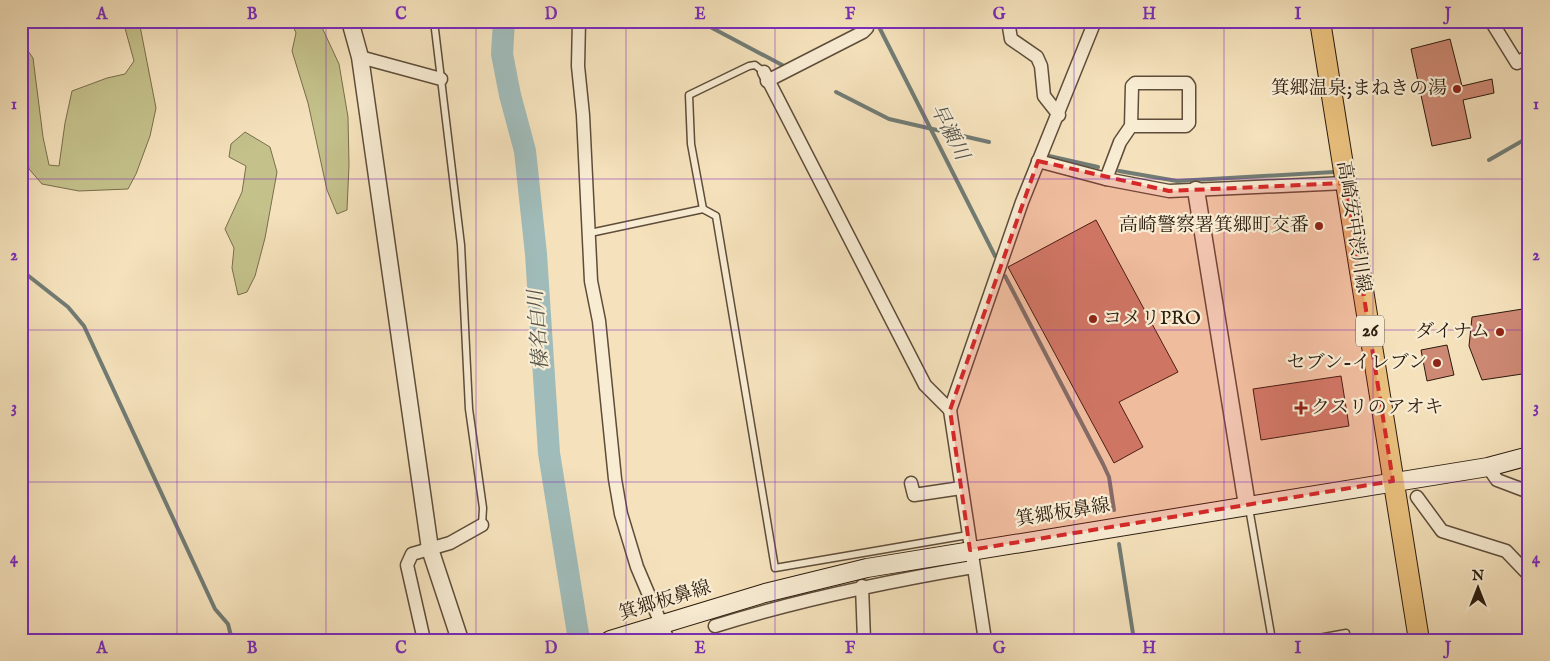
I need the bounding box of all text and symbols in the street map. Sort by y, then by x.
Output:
text: A [96,5,109,25]
text: B [247,5,258,25]
text: C [395,5,407,25]
text: D [545,5,558,25]
text: E [694,5,706,25]
text: F [845,5,856,25]
text: G [993,5,1006,25]
text: H [1142,5,1156,25]
text: I [1295,5,1302,25]
text: J [1443,5,1452,25]
place label: 箕郷温泉;まねきの湯 [1271,77,1447,101]
marker: 箕郷温泉;まねきの湯 [1451,83,1463,95]
text: 1 [11,95,17,115]
text: 1 [1533,95,1539,115]
water label: 早瀬川 [924,100,975,166]
street label: 高崎安中渋川線 [1331,159,1375,295]
place label: 高崎警察署箕郷町交番 [1119,214,1309,238]
marker: 高崎警察署箕郷町交番 [1313,220,1325,232]
text: 2 [10,246,18,266]
text: 2 [1532,246,1540,266]
water label: 榛名白川 [524,287,554,371]
place label: コメリPRO [1103,307,1201,331]
marker: コメリPRO [1087,313,1099,325]
road number: 26 [1356,316,1384,346]
place label: ダイナム [1415,320,1490,344]
marker: ダイナム [1494,326,1506,338]
place label: セブン-イレブン [1287,351,1427,375]
marker: セブン-イレブン [1431,357,1443,369]
place label: クスリのアオキ [1311,396,1444,420]
text: 3 [11,398,17,418]
text: 3 [1533,398,1539,418]
marker: クスリのアオキ [1295,402,1307,414]
street label: 箕郷板鼻線 [1014,494,1112,532]
text: 4 [10,549,19,569]
text: 4 [1532,549,1541,569]
north arrow [1452,564,1502,614]
text: N [1471,567,1484,585]
street label: 箕郷板鼻線 [616,576,714,626]
text: A [96,639,109,659]
text: B [247,639,258,659]
text: C [395,639,407,659]
text: D [545,639,558,659]
text: E [694,639,706,659]
text: F [845,639,856,659]
text: G [993,639,1006,659]
text: H [1142,639,1156,659]
text: I [1295,639,1302,659]
text: J [1443,639,1452,659]

